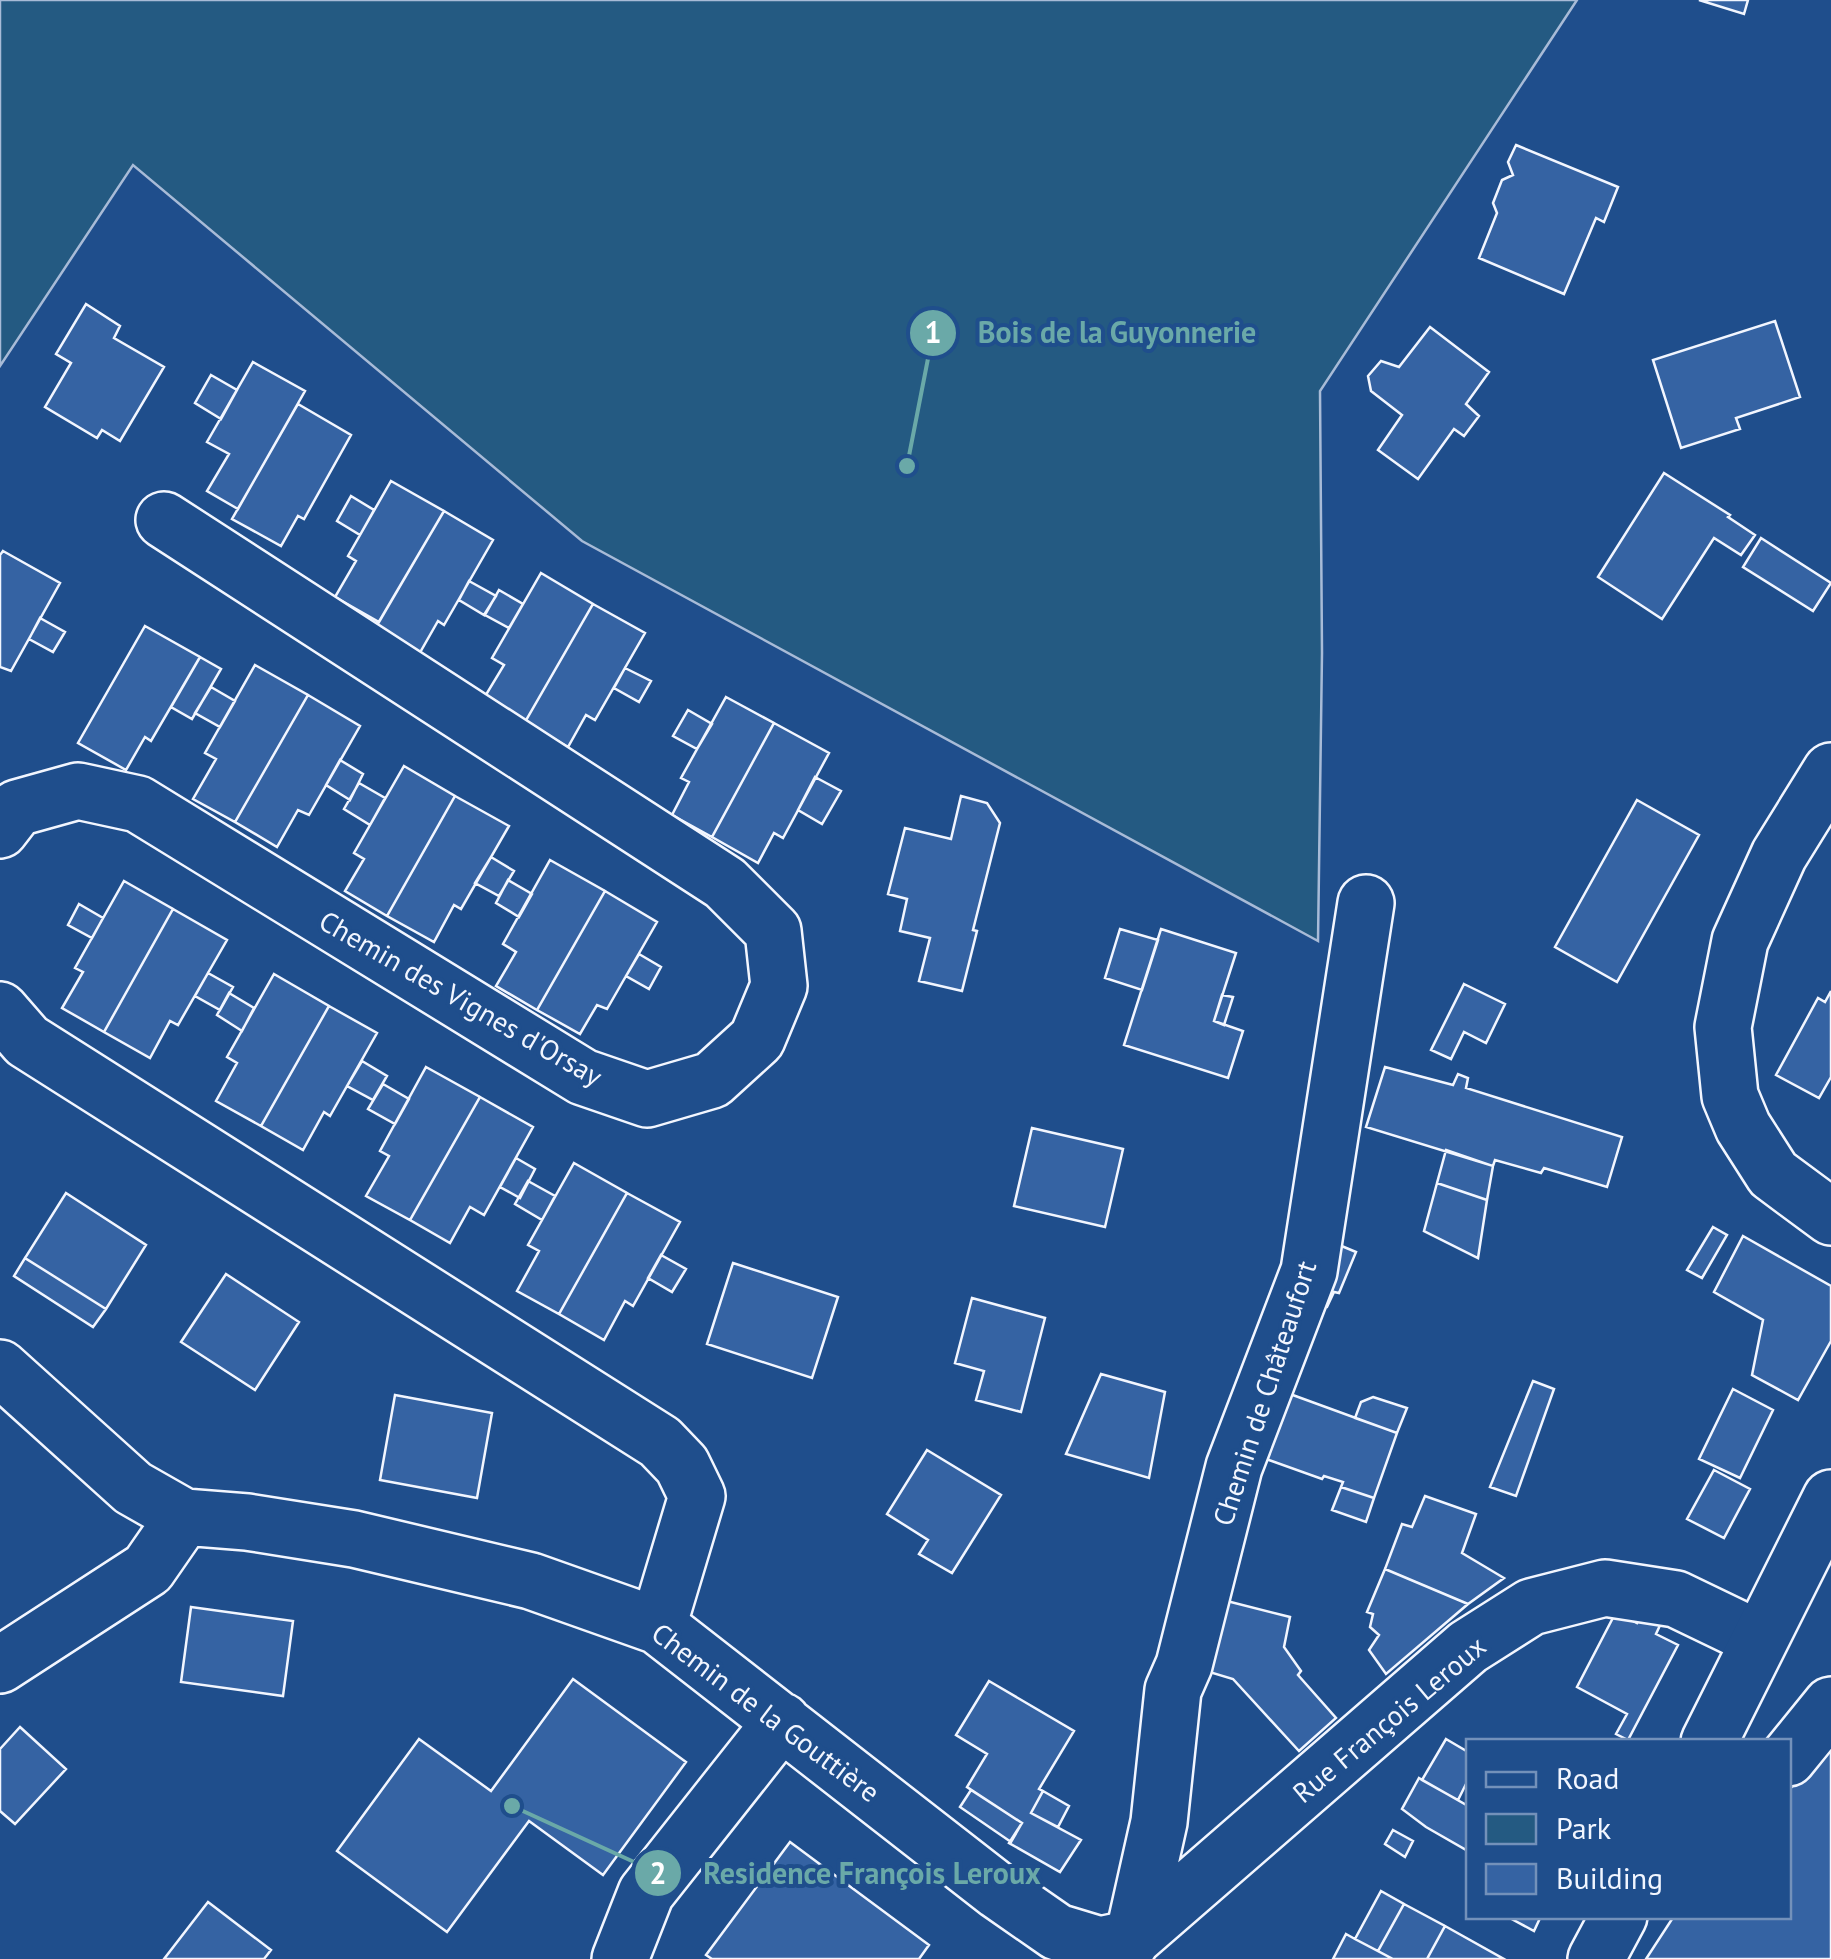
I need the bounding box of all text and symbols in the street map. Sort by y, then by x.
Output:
callout: Bois de la Guyonnerie [908,303,1277,363]
text: 1 [924,312,942,351]
text: Bois de la Guyonnerie [978,312,1256,351]
street label: Chemin des Vignes d'Orsay [313,902,609,1094]
street label: Chemin de Châteaufort [1204,1255,1324,1530]
street label: Chemin de la Gouttière [644,1614,888,1810]
street label: Rue François Leroux [1285,1627,1493,1811]
legend [1466,1739,1791,1919]
text: Road [1556,1758,1620,1797]
text: Park [1556,1808,1612,1847]
callout: Residence François Leroux [633,1843,1061,1903]
text: 2 [649,1853,667,1892]
text: Residence François Leroux [703,1853,1041,1892]
text: Building [1556,1858,1663,1897]

